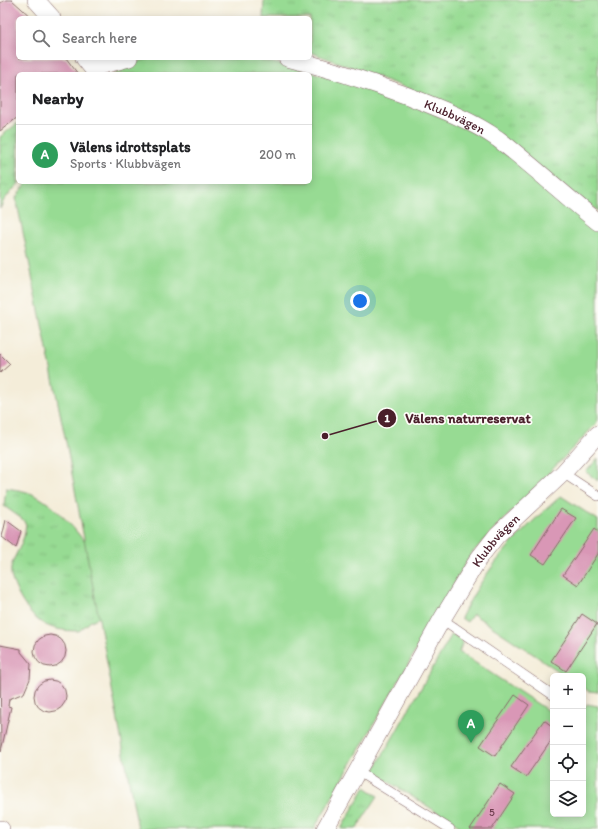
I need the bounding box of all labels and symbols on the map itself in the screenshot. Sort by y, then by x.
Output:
street label: Klubbvägen [422,96,489,137]
your location [350,291,370,311]
callout: Välens naturreservat [377,405,539,431]
text: Välens naturreservat [405,410,532,427]
text: 1 [384,411,390,425]
street label: Klubbvägen [468,510,523,569]
pin: A [458,710,484,743]
house number: 5 [489,806,495,819]

